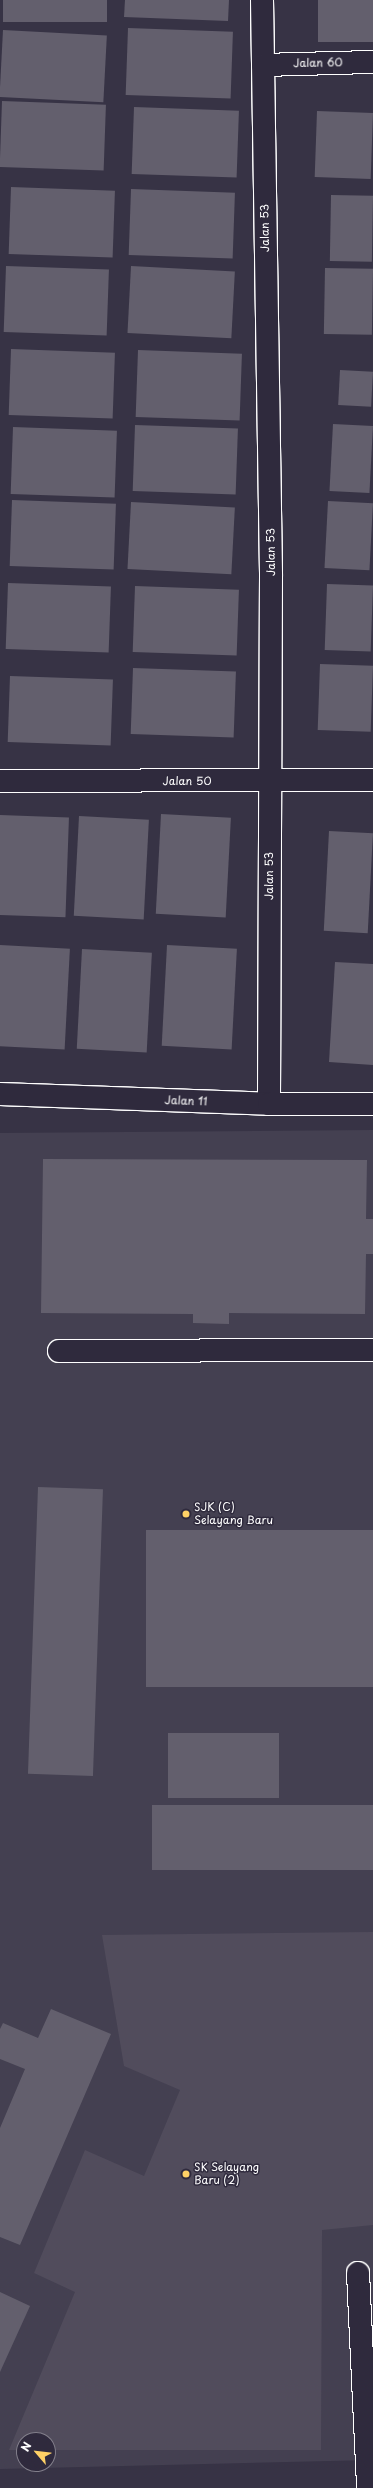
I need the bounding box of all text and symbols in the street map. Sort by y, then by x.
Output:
street label: Jalan 60 [293,56,343,70]
street label: Jalan 53 [258,204,272,252]
street label: Jalan 53 [264,528,278,576]
street label: Jalan 50 [163,774,211,788]
street label: Jalan 53 [262,852,276,900]
street label: Jalan 11 [164,1094,208,1108]
place label: SJK (C) Selayang Baru [194,1501,272,1527]
marker: SJK (C) Selayang Baru [181,1509,191,1519]
place label: SK Selayang Baru (2) [194,2161,261,2187]
marker: SK Selayang Baru (2) [181,2169,191,2179]
north arrow [16,2432,56,2472]
text: N [16,2439,35,2454]

